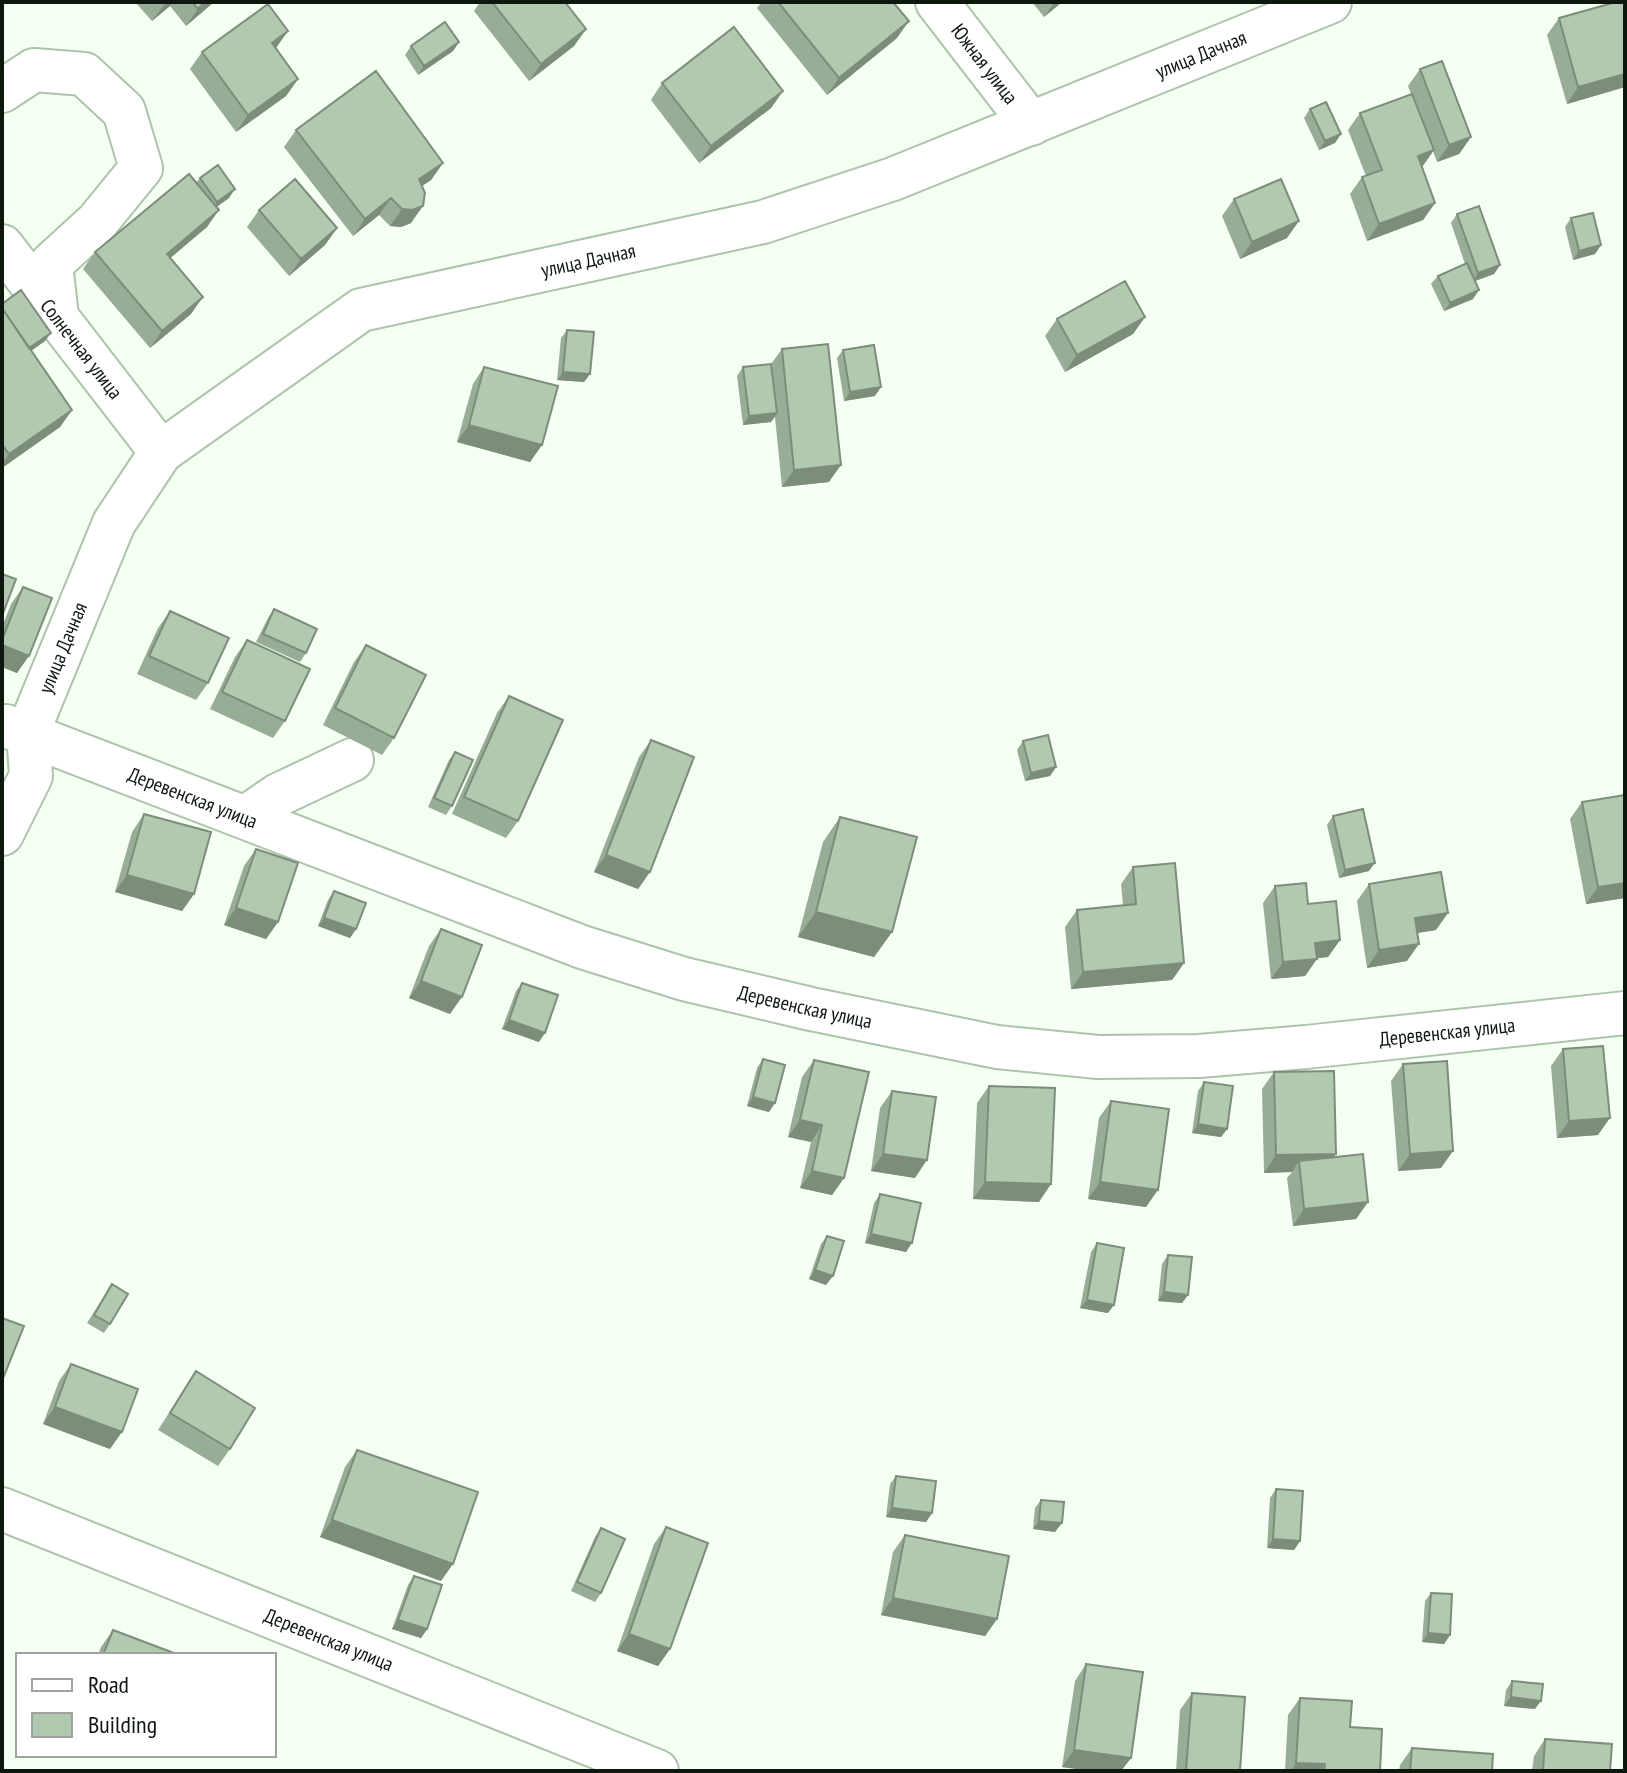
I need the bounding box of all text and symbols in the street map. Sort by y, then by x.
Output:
street label: Южная улица [945,18,1024,109]
street label: улица Дачная [1151,24,1250,84]
street label: улица Дачная [539,237,638,283]
street label: Солнечная улица [35,294,128,404]
street label: улица Дачная [32,598,93,697]
street label: Деревенская улица [124,761,261,834]
street label: Деревенская улица [735,979,874,1034]
street label: Деревенская улица [1378,1012,1516,1052]
street label: Деревенская улица [261,1602,397,1677]
legend [16,1653,276,1757]
text: Road [88,1669,129,1700]
text: Building [88,1709,157,1740]

